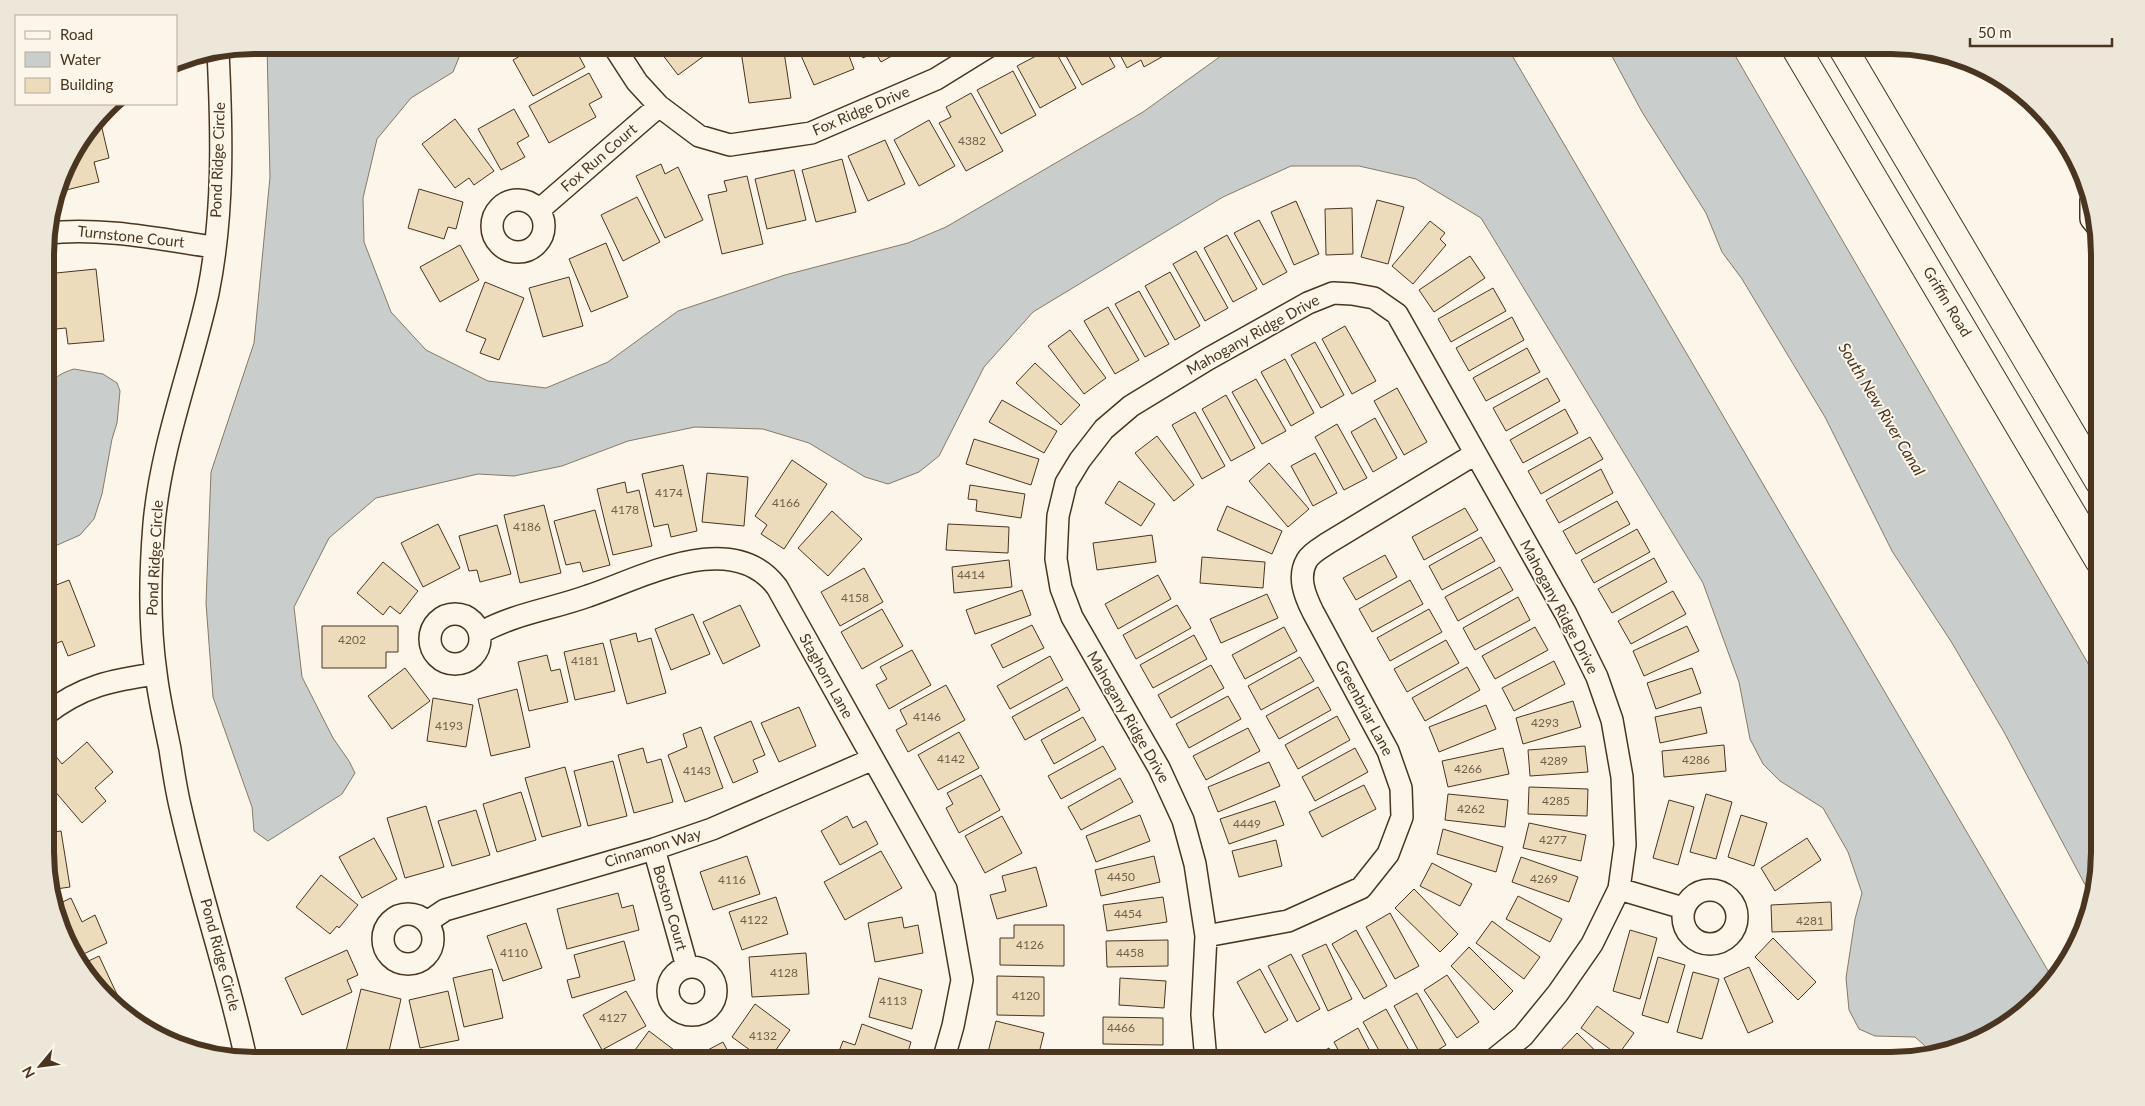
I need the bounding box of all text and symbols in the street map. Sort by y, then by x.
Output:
legend [15,15,178,105]
scale bar [1970,15,2112,47]
text: 50 m [1978,23,2012,41]
text: Road [60,25,93,43]
text: Water [60,50,101,68]
text: Building [60,75,113,93]
street label: Fox Ridge Drive [809,81,912,139]
street label: Pond Ridge Circle [206,102,228,218]
street label: Fox Run Court [557,119,640,195]
house number: 4382 [958,133,986,148]
street label: Turnstone Court [77,221,186,251]
street label: Griffin Road [1920,263,1976,340]
street label: Mahogany Ridge Drive [1183,290,1322,378]
water label: South New River Canal [1835,339,1930,479]
house number: 4174 [655,485,683,500]
house number: 4166 [772,495,800,510]
street label: Pond Ridge Circle [142,500,166,616]
house number: 4178 [611,502,639,517]
house number: 4186 [513,519,541,534]
street label: Mahogany Ridge Drive [1517,536,1603,677]
house number: 4414 [957,567,985,582]
house number: 4158 [841,590,869,605]
street label: Staghorn Lane [796,630,858,721]
house number: 4202 [338,632,366,647]
street label: Mahogany Ridge Drive [1084,647,1174,786]
house number: 4181 [571,653,599,668]
street label: Greenbriar Lane [1332,657,1398,758]
house number: 4146 [913,709,941,724]
house number: 4293 [1531,715,1559,730]
house number: 4193 [435,718,463,733]
house number: 4142 [937,751,965,766]
house number: 4286 [1682,752,1710,767]
house number: 4289 [1540,753,1568,768]
house number: 4266 [1454,761,1482,776]
house number: 4143 [683,763,711,778]
house number: 4285 [1542,793,1570,808]
house number: 4262 [1457,801,1485,816]
house number: 4449 [1233,816,1261,831]
street label: Cinnamon Way [602,824,704,870]
house number: 4277 [1539,832,1567,847]
street label: Boston Court [650,863,692,953]
house number: 4450 [1107,869,1135,884]
house number: 4269 [1530,871,1558,886]
house number: 4116 [718,872,746,887]
street label: Pond Ridge Circle [197,896,245,1013]
house number: 4454 [1114,906,1142,921]
house number: 4122 [740,912,768,927]
house number: 4281 [1796,913,1824,928]
house number: 4126 [1016,937,1044,952]
house number: 4110 [500,945,528,960]
house number: 4458 [1116,945,1144,960]
house number: 4128 [770,965,798,980]
house number: 4120 [1012,988,1040,1003]
house number: 4113 [879,993,907,1008]
house number: 4127 [599,1010,627,1025]
house number: 4466 [1107,1020,1135,1035]
house number: 4132 [749,1028,777,1043]
north arrow [15,1041,65,1091]
text: N [18,1064,38,1081]

